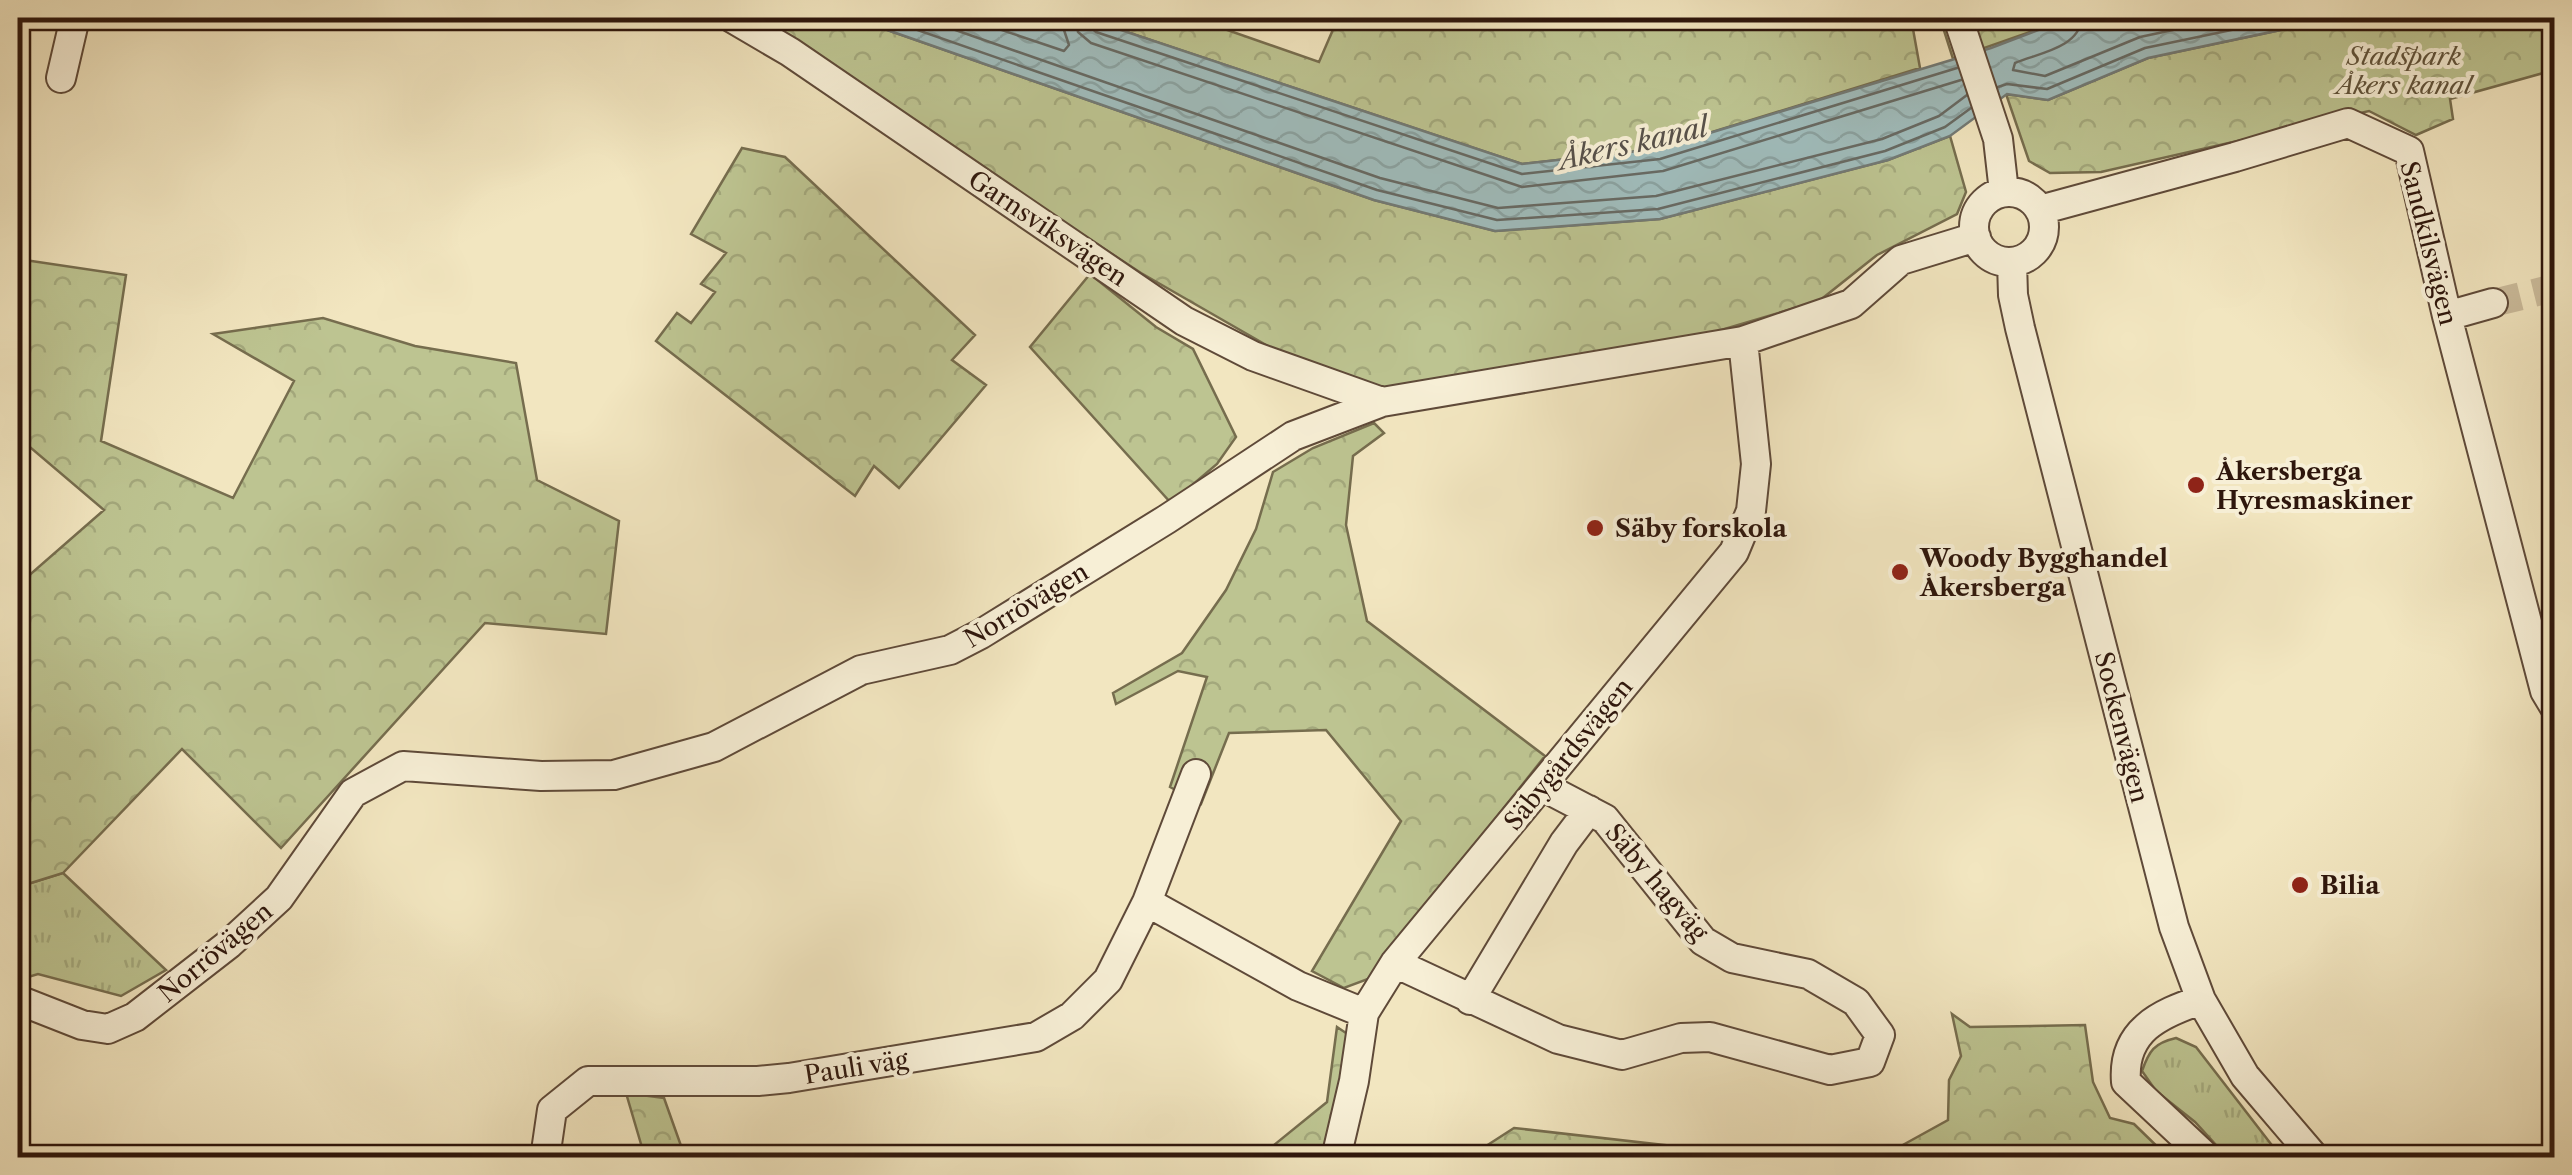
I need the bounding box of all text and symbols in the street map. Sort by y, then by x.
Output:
park label: Stadspark Åkers kanal [2332,41,2475,101]
water label: Åkers kanal [1551,109,1714,178]
street label: Sandkilsvägen [2393,158,2464,329]
street label: Garnsviksvägen [962,164,1133,293]
place label: Åkersberga Hyresmaskiner [2215,456,2413,516]
marker: Åkersberga Hyresmaskiner [2185,474,2207,496]
place label: Säby forskola [1615,513,1787,544]
marker: Säby forskola [1584,517,1606,539]
place label: Woody Bygghandel Åkersberga [1919,543,2168,603]
street label: Norrövägen [959,556,1094,655]
marker: Woody Bygghandel Åkersberga [1889,561,1911,583]
street label: Sockenvägen [2088,648,2155,806]
street label: Säbygårdsvägen [1497,672,1640,837]
street label: Säby hagväg [1599,817,1715,948]
place label: Bilia [2320,870,2380,901]
marker: Bilia [2289,874,2311,896]
street label: Norrövägen [152,895,279,1009]
street label: Pauli väg [802,1044,911,1091]

